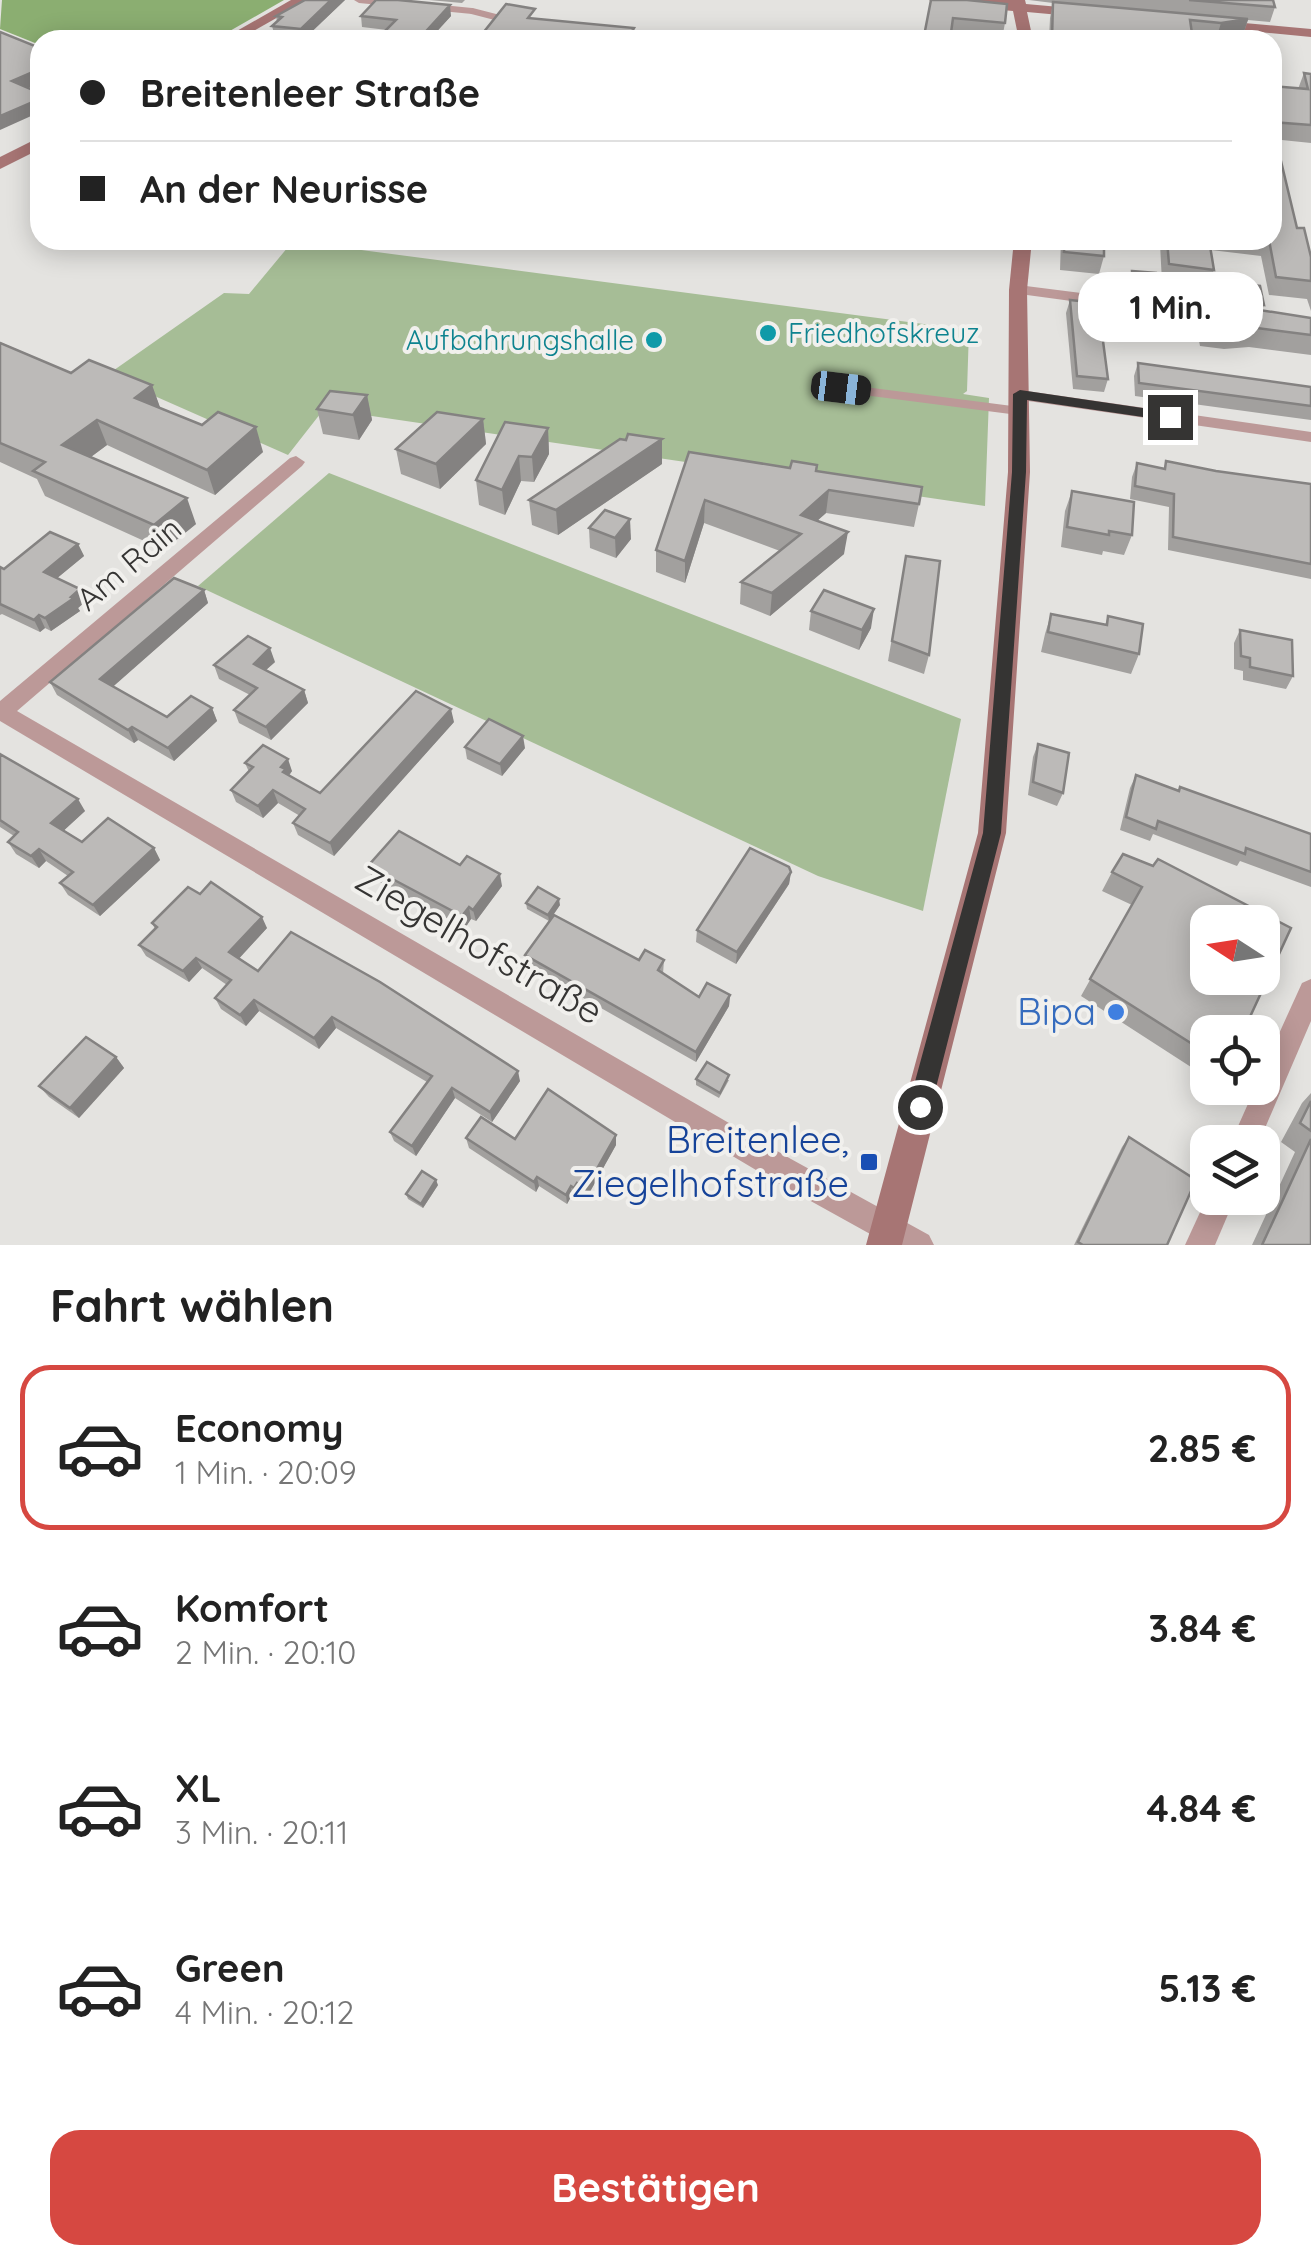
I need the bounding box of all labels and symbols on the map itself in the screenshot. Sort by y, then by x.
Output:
callout: 1 Min. [1078,272,1262,342]
place label: Friedhofskreuz [788,315,980,350]
place label: Aufbahrungshalle [406,322,634,357]
marker: Friedhofskreuz [757,322,779,344]
marker: Aufbahrungshalle [643,329,665,351]
car [809,369,873,407]
route end [1148,395,1193,440]
street label: Am Rain [68,508,189,619]
street label: Ziegelhofstraße [347,854,612,1034]
north arrow [1190,905,1280,995]
place label: Bipa [1017,987,1096,1035]
marker: Bipa [1105,1001,1127,1023]
route start [898,1085,943,1130]
place label: Breitenlee, Ziegelhofstraße [571,1115,849,1207]
marker: Breitenlee, Ziegelhofstraße [858,1151,880,1173]

